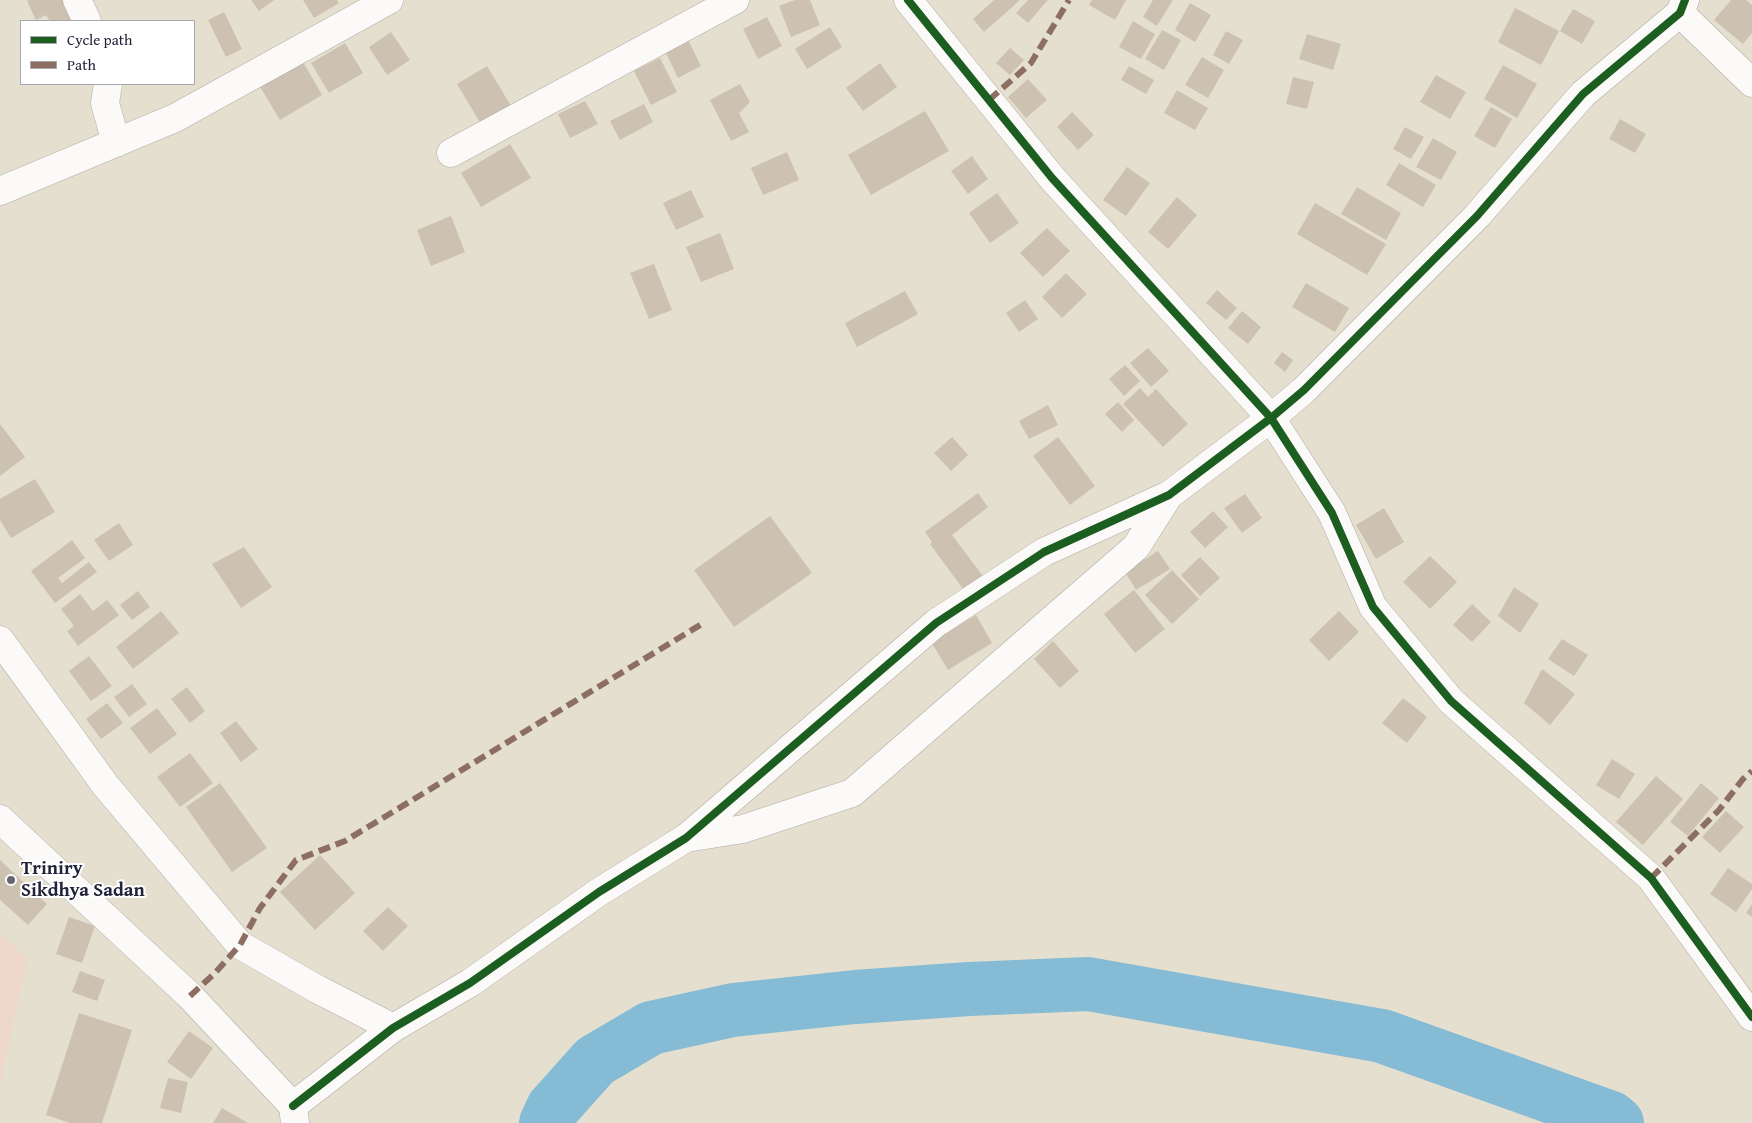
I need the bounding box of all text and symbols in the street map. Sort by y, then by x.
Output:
legend [20,20,195,85]
text: Cycle path [67,29,133,50]
text: Path [67,54,96,75]
place label: Triniry Sikdhya Sadan [21,858,145,902]
marker: Triniry Sikdhya Sadan [5,874,17,886]

